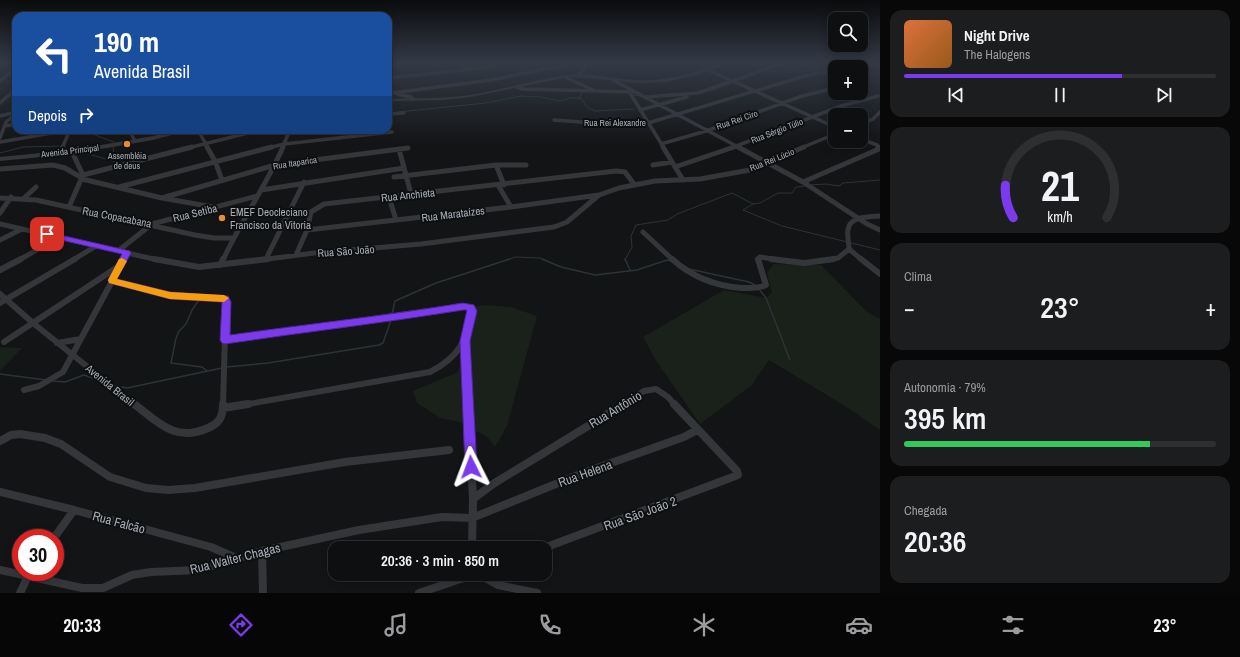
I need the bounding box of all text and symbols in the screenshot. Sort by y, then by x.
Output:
map controls [828,12,868,148]
button: search [828,12,868,52]
text: 190 m [94,23,159,61]
text: Night Drive [964,25,1030,46]
icon: left [28,28,80,80]
text: The Halogens [964,46,1030,63]
text: Avenida Brasil [94,59,190,84]
button: + [828,60,868,100]
icon: previous [945,84,967,106]
icon: pause [1049,84,1071,106]
icon: next [1153,84,1175,106]
icon: right [75,104,97,126]
text: Depois [28,105,67,126]
street label: Rua Rei Ciro [715,107,759,133]
button: − [828,108,868,148]
street label: Rua Sérgio Túlio [749,116,805,146]
street label: Rua Rei Alexandre [584,117,646,129]
marker: Assembléia de deus [122,139,132,149]
street label: Avenida Principal [39,141,100,161]
street label: Rua Rei Lúcio [748,146,796,174]
place label: Assembléia de deus [107,150,146,172]
street label: Rua Itaparica [272,154,318,172]
text: 21 [1041,158,1079,214]
street label: Rua Anchieta [380,185,436,205]
street label: Rua Setiba [171,201,219,225]
street label: Rua Copacabana [81,203,153,231]
street label: Rua Marataízes [421,203,486,225]
place label: EMEF Deocleciano Francisco da Vitoria [230,205,311,232]
text: km/h [1047,206,1073,225]
marker: EMEF Deocleciano Francisco da Vitoria [217,213,227,223]
pin [30,217,64,251]
icon: arrive [36,223,58,245]
street label: Rua São João [317,242,375,260]
text: Clima [904,268,932,285]
text: 23° [1040,287,1080,327]
text: − [904,293,915,323]
text: + [1205,293,1216,323]
street label: Avenida Brasil [82,361,137,409]
text: Autonomia · 79% [904,379,986,396]
street label: Rua Antônio [586,387,645,432]
text: 395 km [904,398,986,438]
position arrow [450,446,492,488]
street label: Rua Helena [556,456,615,491]
street label: Rua São João 2 [601,492,679,535]
text: Chegada [904,502,947,519]
street label: Rua Falcão [91,507,147,538]
text: 20:36 [904,521,966,561]
speed limit sign: 30 [12,529,64,581]
street label: Rua Walter Chagas [188,539,282,578]
text: 20:36 · 3 min · 850 m [381,550,499,571]
icon: directions [227,611,255,639]
icon: music [382,611,410,639]
icon: phone [536,611,564,639]
icon: climate [690,611,718,639]
icon: car [845,611,873,639]
icon: filters [999,611,1027,639]
text: 20:33 [63,613,101,638]
text: 23° [1153,613,1177,638]

